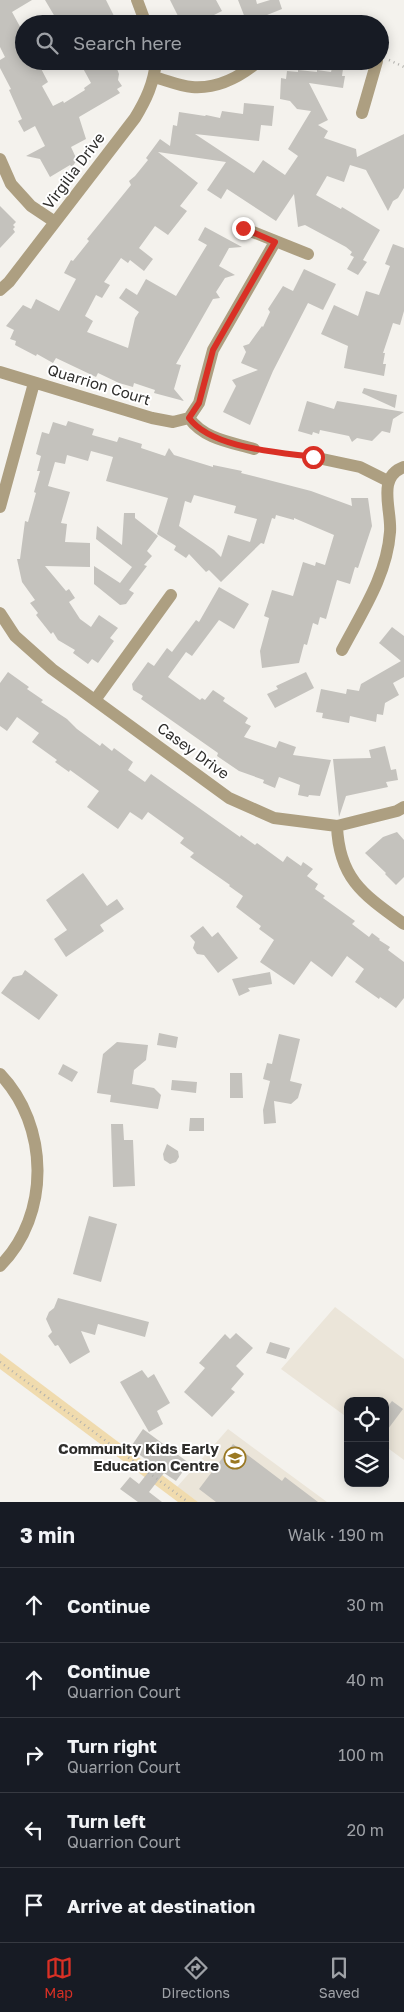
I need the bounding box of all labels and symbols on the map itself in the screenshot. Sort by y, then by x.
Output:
street label: Virgilia Drive [39,128,108,212]
route end [232,217,255,240]
street label: Quarrion Court [46,360,153,408]
route start [302,446,325,469]
street label: Casey Drive [154,718,233,782]
place label: Community Kids Early Education Centre [58,1439,219,1474]
school or university icon: Community Kids Early Education Centre [223,1446,247,1470]

